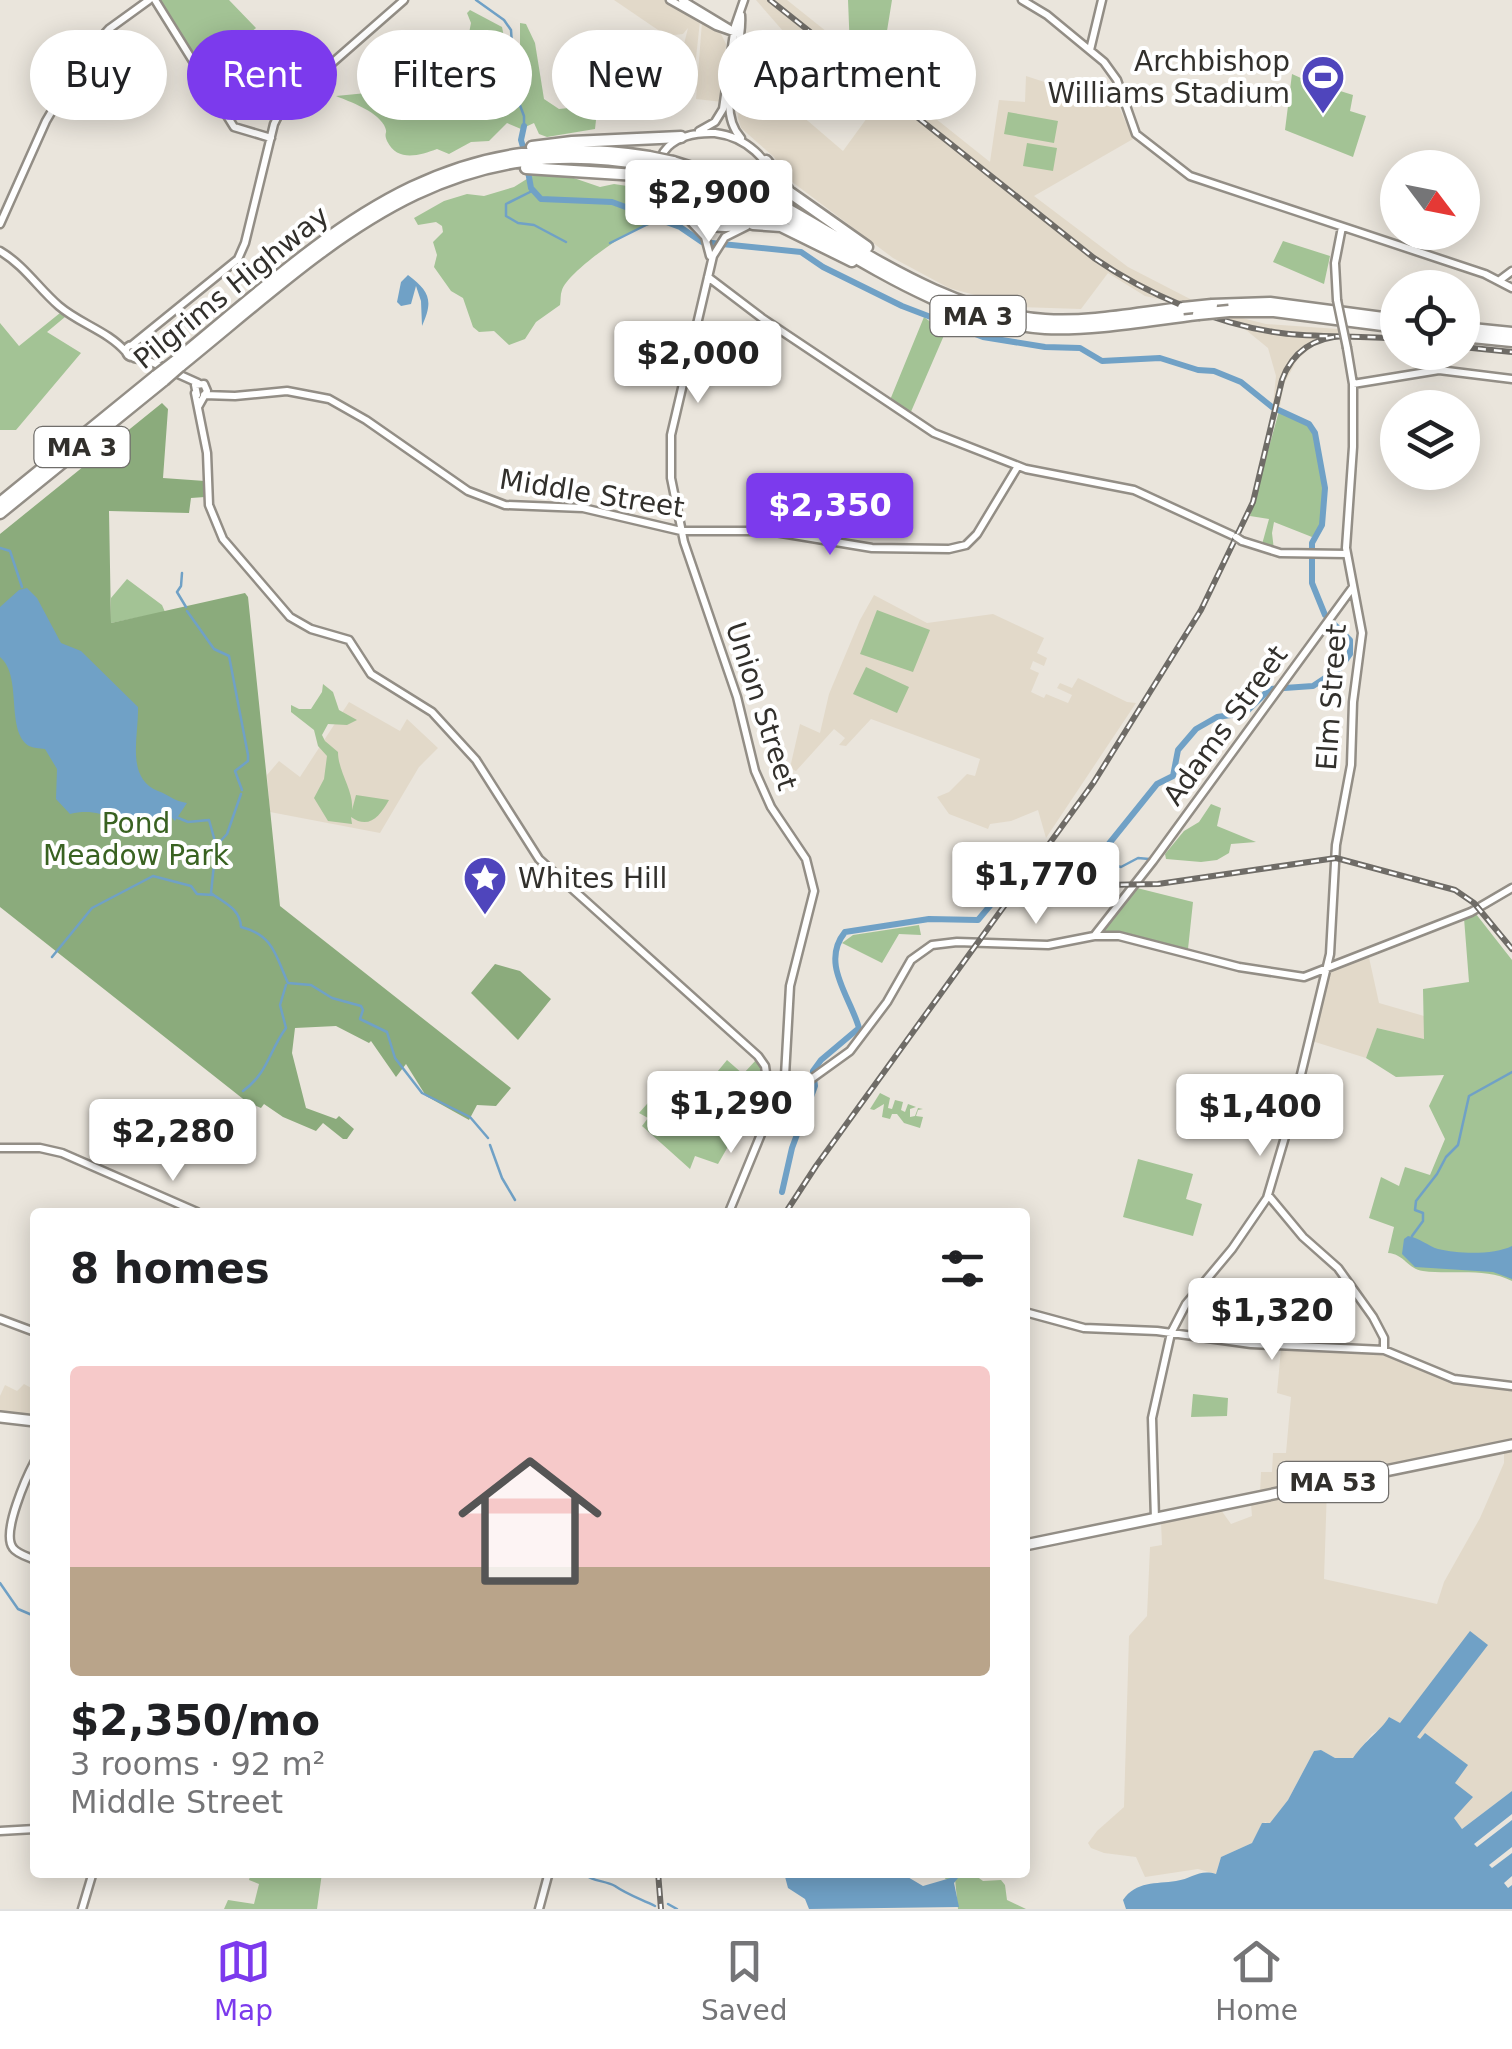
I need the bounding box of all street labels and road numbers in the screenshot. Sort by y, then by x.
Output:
street label: Pilgrims Highway [127,199,335,376]
road number: MA 3 [930,296,1026,336]
road number: MA 3 [34,427,130,467]
street label: Middle Street [497,463,687,524]
street label: Union Street [719,618,804,794]
street label: Elm Street [1310,623,1353,771]
street label: Adams Street [1156,639,1294,812]
road number: MA 53 [1278,1462,1388,1502]

